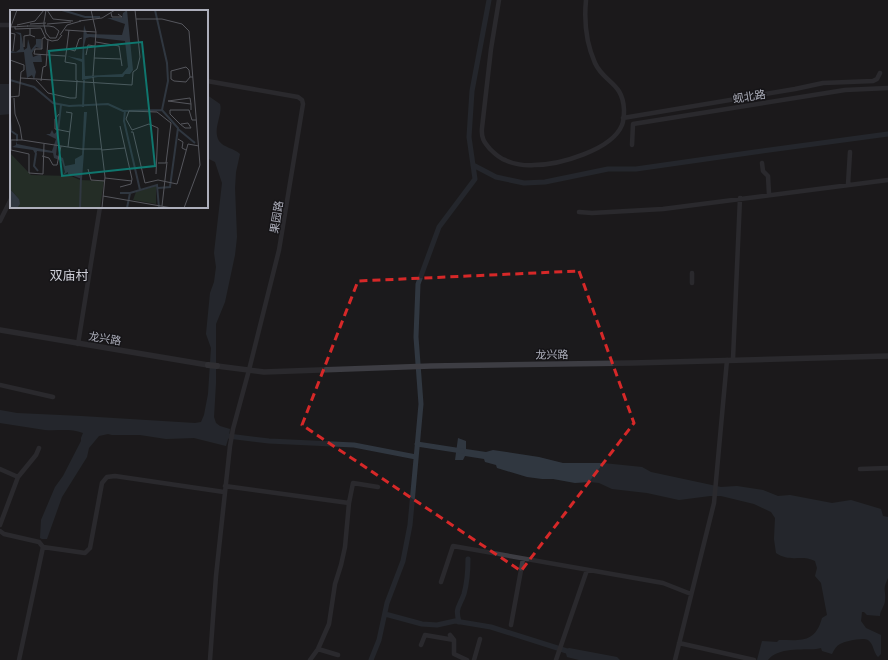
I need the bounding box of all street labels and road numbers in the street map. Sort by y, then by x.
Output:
street label: 蚬北路 [732,86,766,106]
street label: 果园路 [266,200,286,234]
street label: 龙兴路 [88,328,122,348]
street label: 龙兴路 [535,346,569,362]

